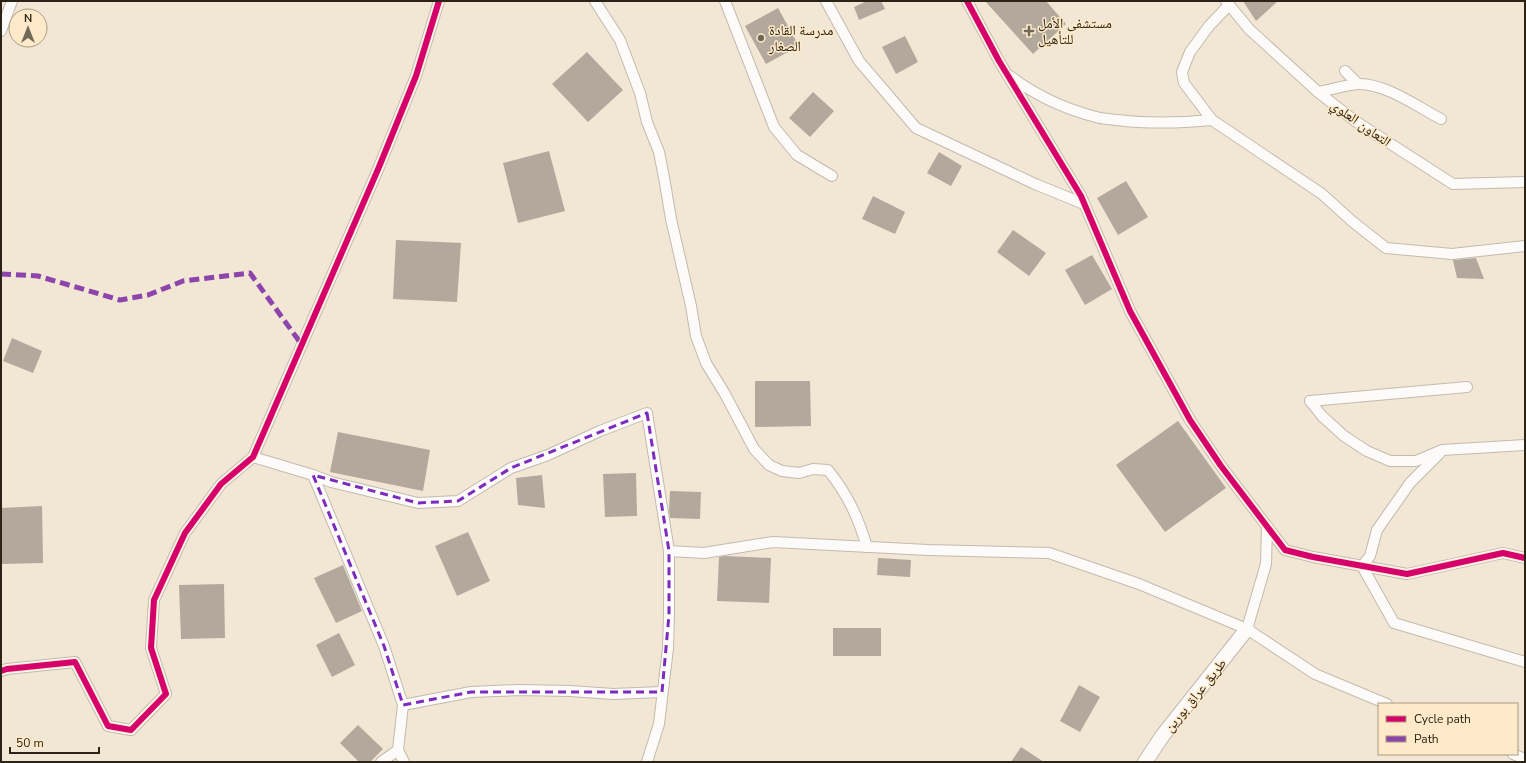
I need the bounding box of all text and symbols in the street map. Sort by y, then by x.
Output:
north arrow [8,8,48,48]
text: N [24,11,32,26]
place label: مستشفى الأمل للتأهيل [1038,14,1112,49]
place label: مدرسة القادة الصغار [768,21,833,56]
marker: مستشفى الأمل للتأهيل [1023,25,1035,37]
marker: مدرسة القادة الصغار [756,33,766,43]
street label: التعاون العلوي [1326,96,1395,152]
street label: طريق عراق بورين [1160,654,1231,736]
legend [1378,703,1518,755]
text: Cycle path [1414,711,1471,727]
scale bar [10,729,99,755]
text: Path [1414,731,1439,747]
text: 50 m [16,735,44,751]

